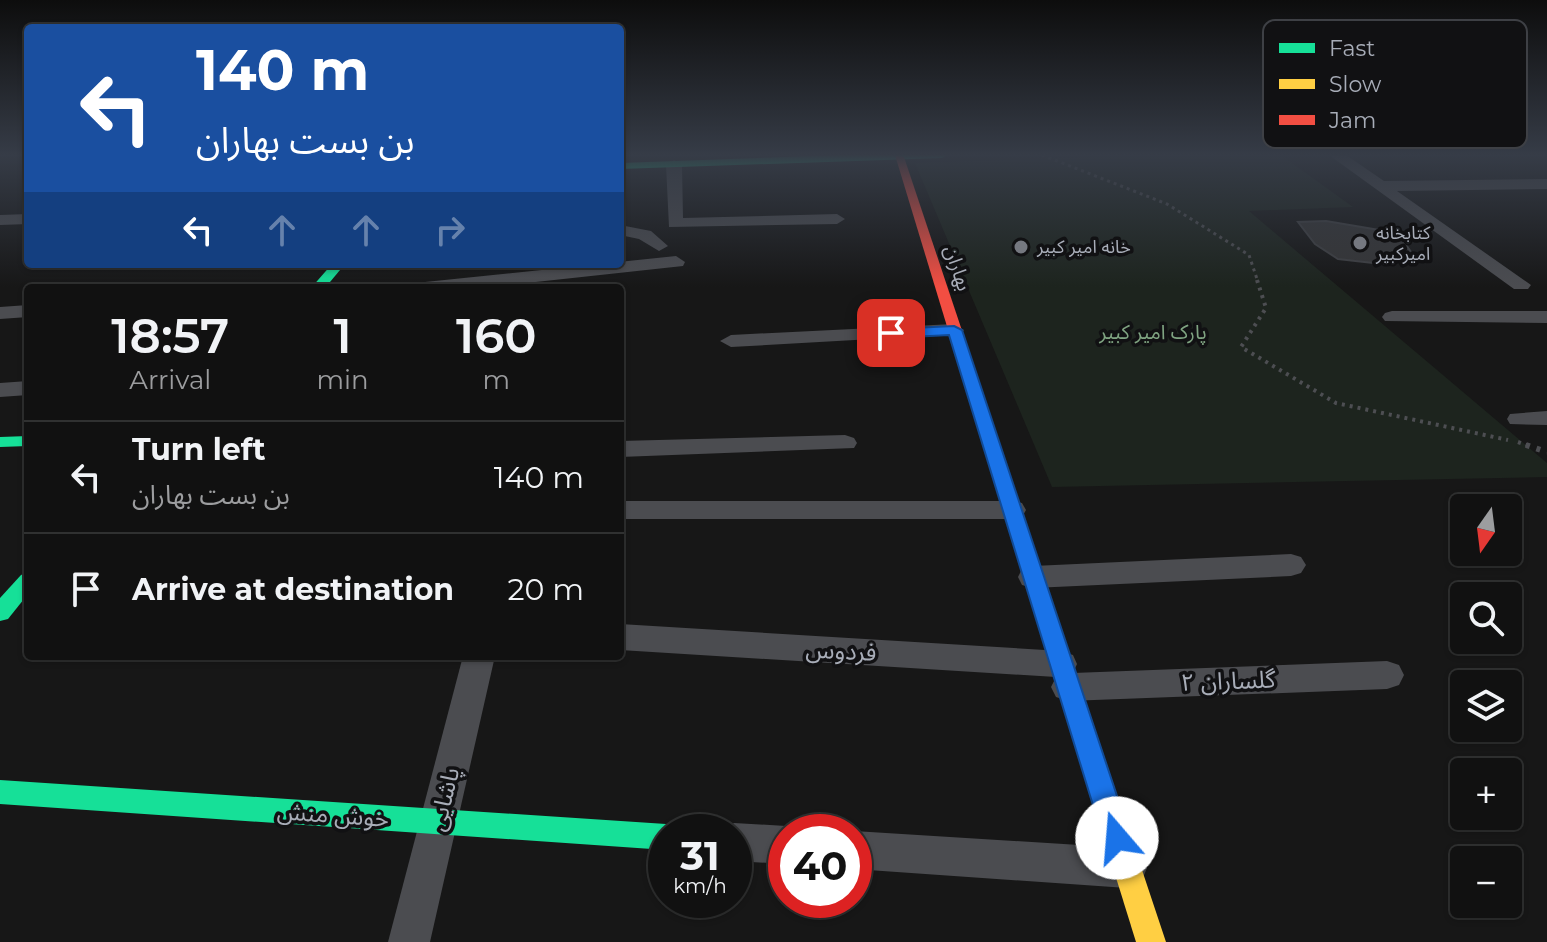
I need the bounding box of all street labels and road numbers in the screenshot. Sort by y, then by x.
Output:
street label: بهاران [939,242,977,294]
street label: فردوس [805,634,877,667]
street label: گلساران ۲ [1180,664,1277,697]
street label: پاشایی [422,764,467,834]
street label: خوش منش [276,796,390,833]

